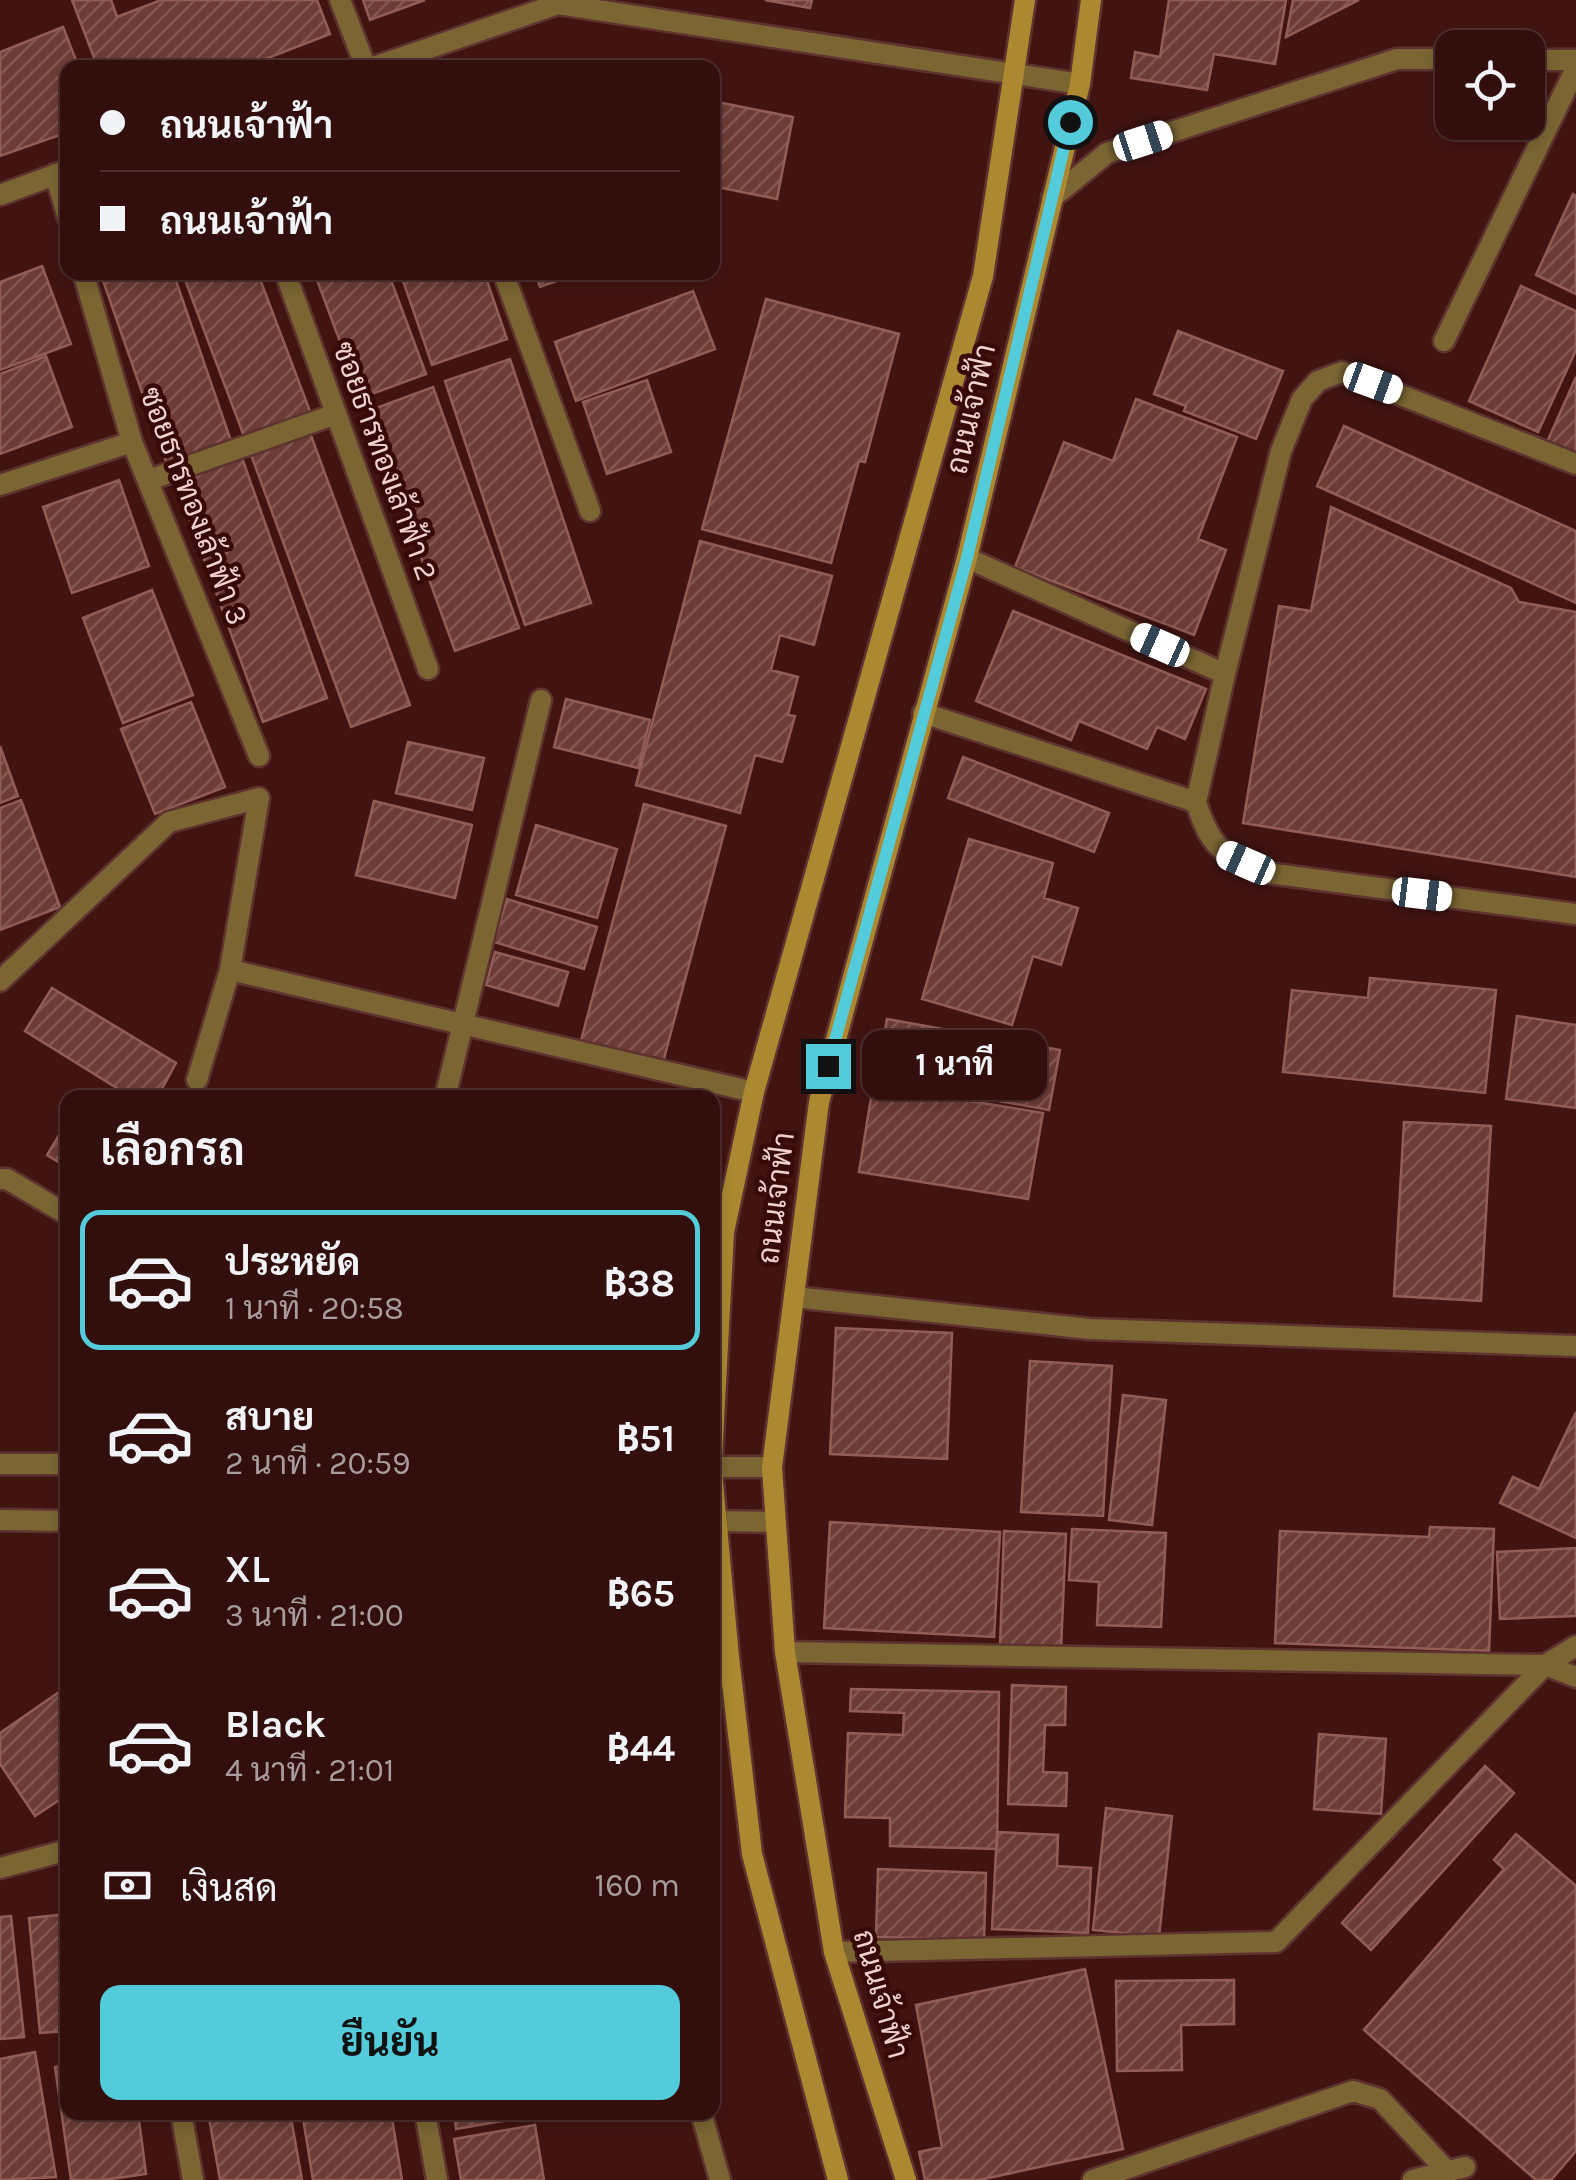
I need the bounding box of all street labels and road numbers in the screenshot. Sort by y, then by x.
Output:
street label: ซอยธารทองเล้าฟ้า 2 [325,336,448,585]
street label: ถนนเจ้าฟ้า [936,340,1003,478]
street label: ซอยธารทองเล้าฟ้า 3 [132,381,259,630]
street label: ถนนเจ้าฟ้า [747,1130,802,1266]
street label: ถนนเจ้าฟ้า [845,1925,919,2063]

